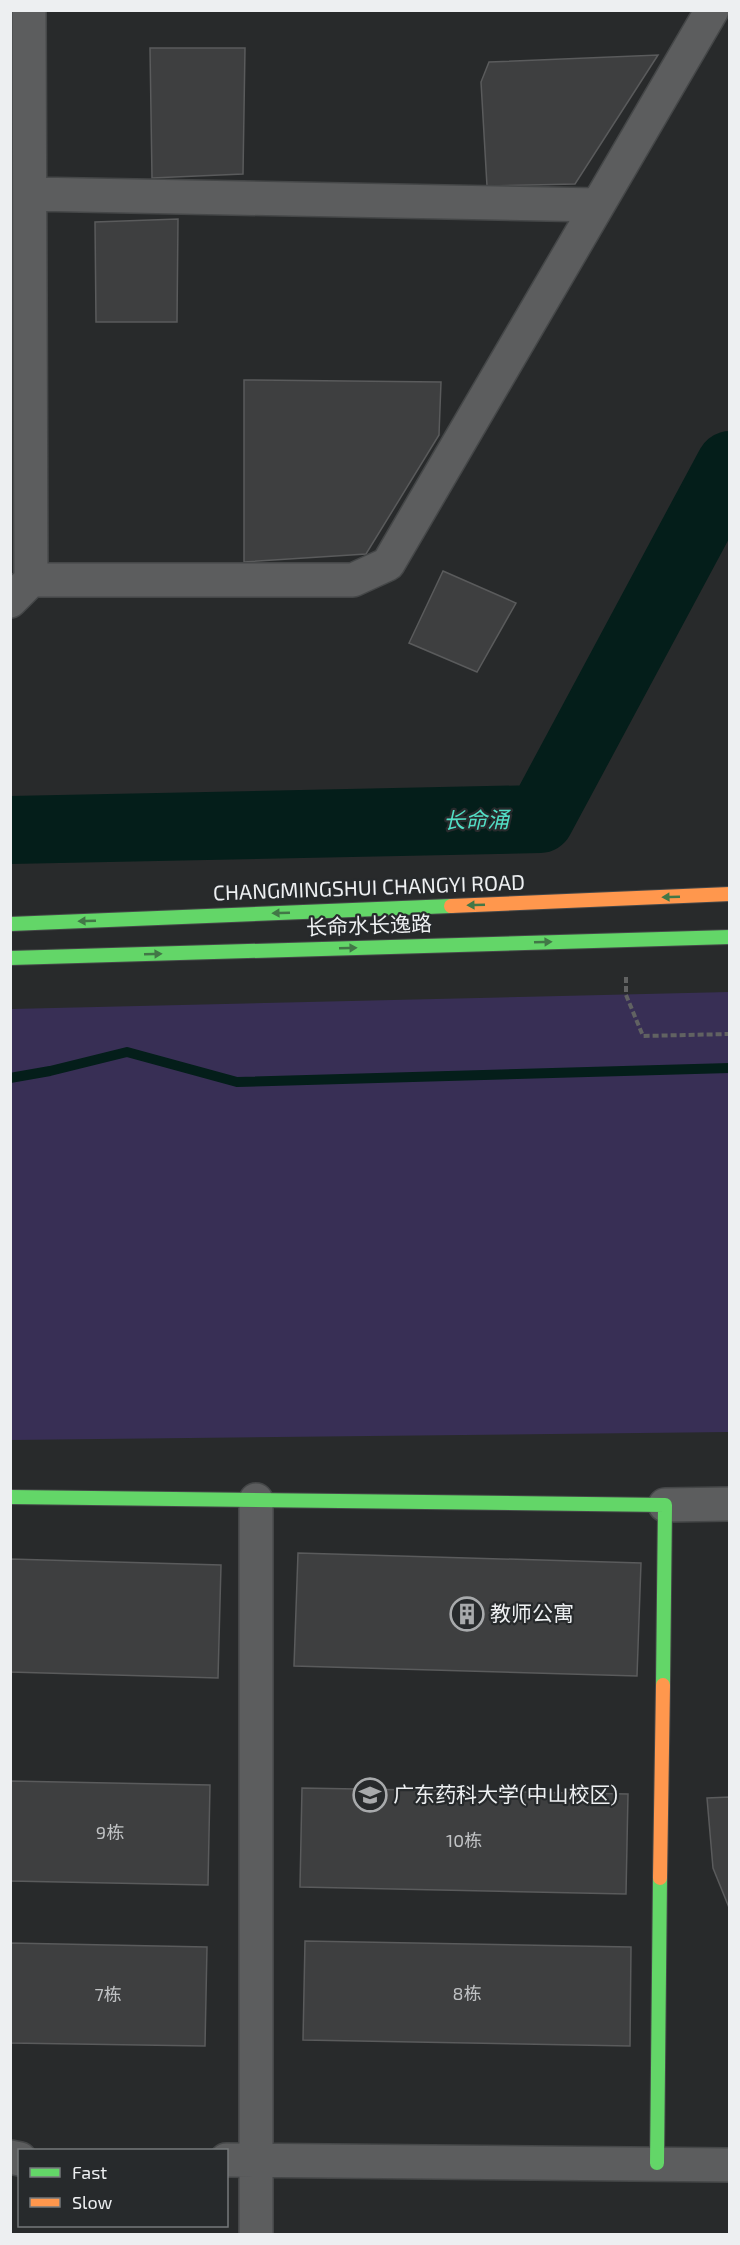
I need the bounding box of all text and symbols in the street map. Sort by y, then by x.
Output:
water label: 长命涌 [443,805,512,833]
street label: CHANGMINGSHUI CHANGYI ROAD [213,869,525,904]
one-way arrow [662,892,681,901]
one-way arrow [467,900,486,909]
one-way arrow [272,908,291,917]
street label: 长命水长逸路 [306,910,432,939]
one-way arrow [77,916,96,926]
one-way arrow [533,938,552,947]
one-way arrow [338,943,357,952]
one-way arrow [143,949,162,958]
building icon: 教师公寓 [449,1596,485,1632]
place label: 教师公寓 [490,1600,574,1625]
school or university icon: 广东药科大学(中山校区) [352,1777,388,1813]
place label: 广东药科大学(中山校区) [393,1781,618,1806]
house number: 9栋 [96,1821,124,1843]
house number: 10栋 [446,1829,482,1851]
house number: 8栋 [453,1982,481,2004]
house number: 7栋 [94,1983,122,2005]
legend [18,2149,228,2227]
text: Fast [72,2161,107,2183]
text: Slow [72,2191,113,2213]

